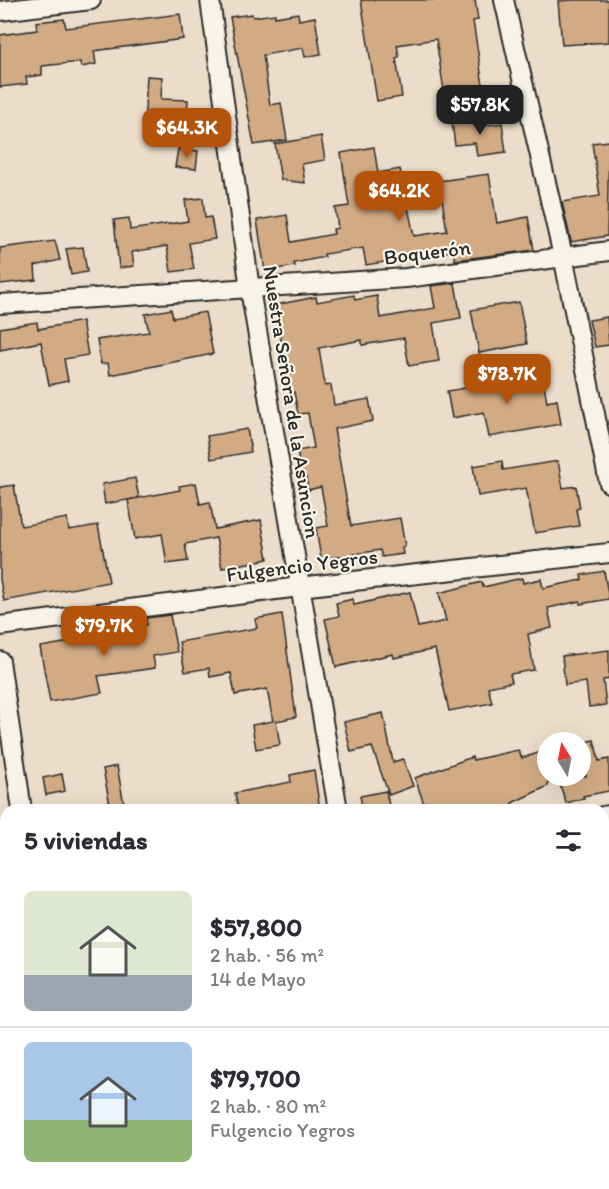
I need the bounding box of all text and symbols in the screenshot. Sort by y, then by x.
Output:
pin: $57.8K [431,85,529,136]
text: $57.8K [450,92,510,116]
pin: $64.3K [138,108,236,159]
text: $64.3K [156,115,218,139]
pin: $64.2K [350,171,448,222]
text: $64.2K [369,178,429,202]
street label: Boquerón [382,234,472,270]
street label: Nuestra Señora de la Asuncion [258,264,326,540]
pin: $78.7K [458,354,556,405]
text: $78.7K [478,361,536,385]
street label: Fulgencio Yegros [225,543,379,587]
pin: $79.7K [55,606,153,657]
text: $79.7K [75,613,133,637]
north arrow [537,732,591,786]
map controls [537,732,591,786]
text: 5 viviendas [24,824,148,856]
icon: filters [552,824,585,857]
text: $57,800 [210,911,302,943]
icon: home [72,915,144,987]
text: 2 hab. · 56 m² [210,943,324,967]
text: 14 de Mayo [210,967,306,991]
text: $79,700 [210,1062,301,1094]
icon: home [72,1066,144,1138]
text: 2 hab. · 80 m² [210,1094,326,1118]
text: Fulgencio Yegros [210,1118,355,1142]

